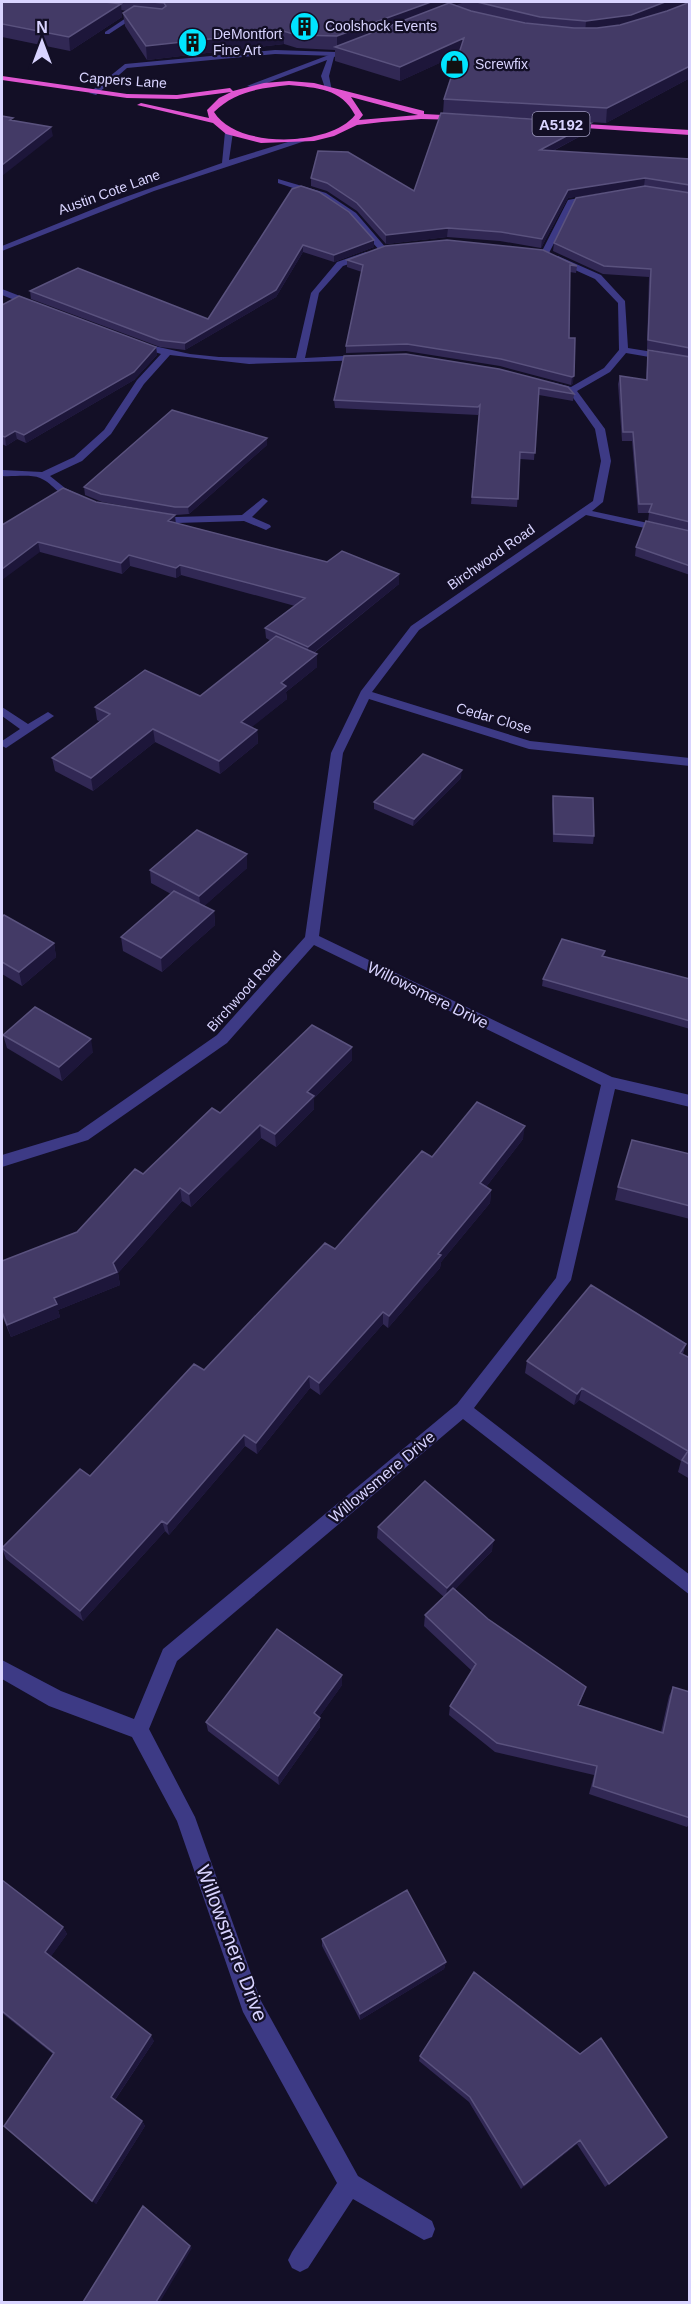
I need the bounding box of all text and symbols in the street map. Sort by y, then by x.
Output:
building icon: Coolshock Events [288,10,320,42]
north arrow [12,12,72,72]
place label: Coolshock Events [325,18,437,34]
text: N [36,19,48,36]
building icon: DeMontfort Fine Art [176,26,208,58]
place label: DeMontfort Fine Art [213,26,282,58]
shop icon: Screwfix [438,48,470,80]
place label: Screwfix [475,56,528,72]
street label: Cappers Lane [79,69,168,91]
road number: A5192 [532,112,590,136]
street label: Austin Cote Lane [56,166,162,218]
street label: Birchwood Road [444,521,538,593]
street label: Cedar Close [454,700,534,736]
street label: Birchwood Road [204,947,284,1035]
street label: Willowsmere Drive [365,958,491,1032]
street label: Willowsmere Drive [326,1428,438,1526]
street label: Willowsmere Drive [192,1862,272,2024]

